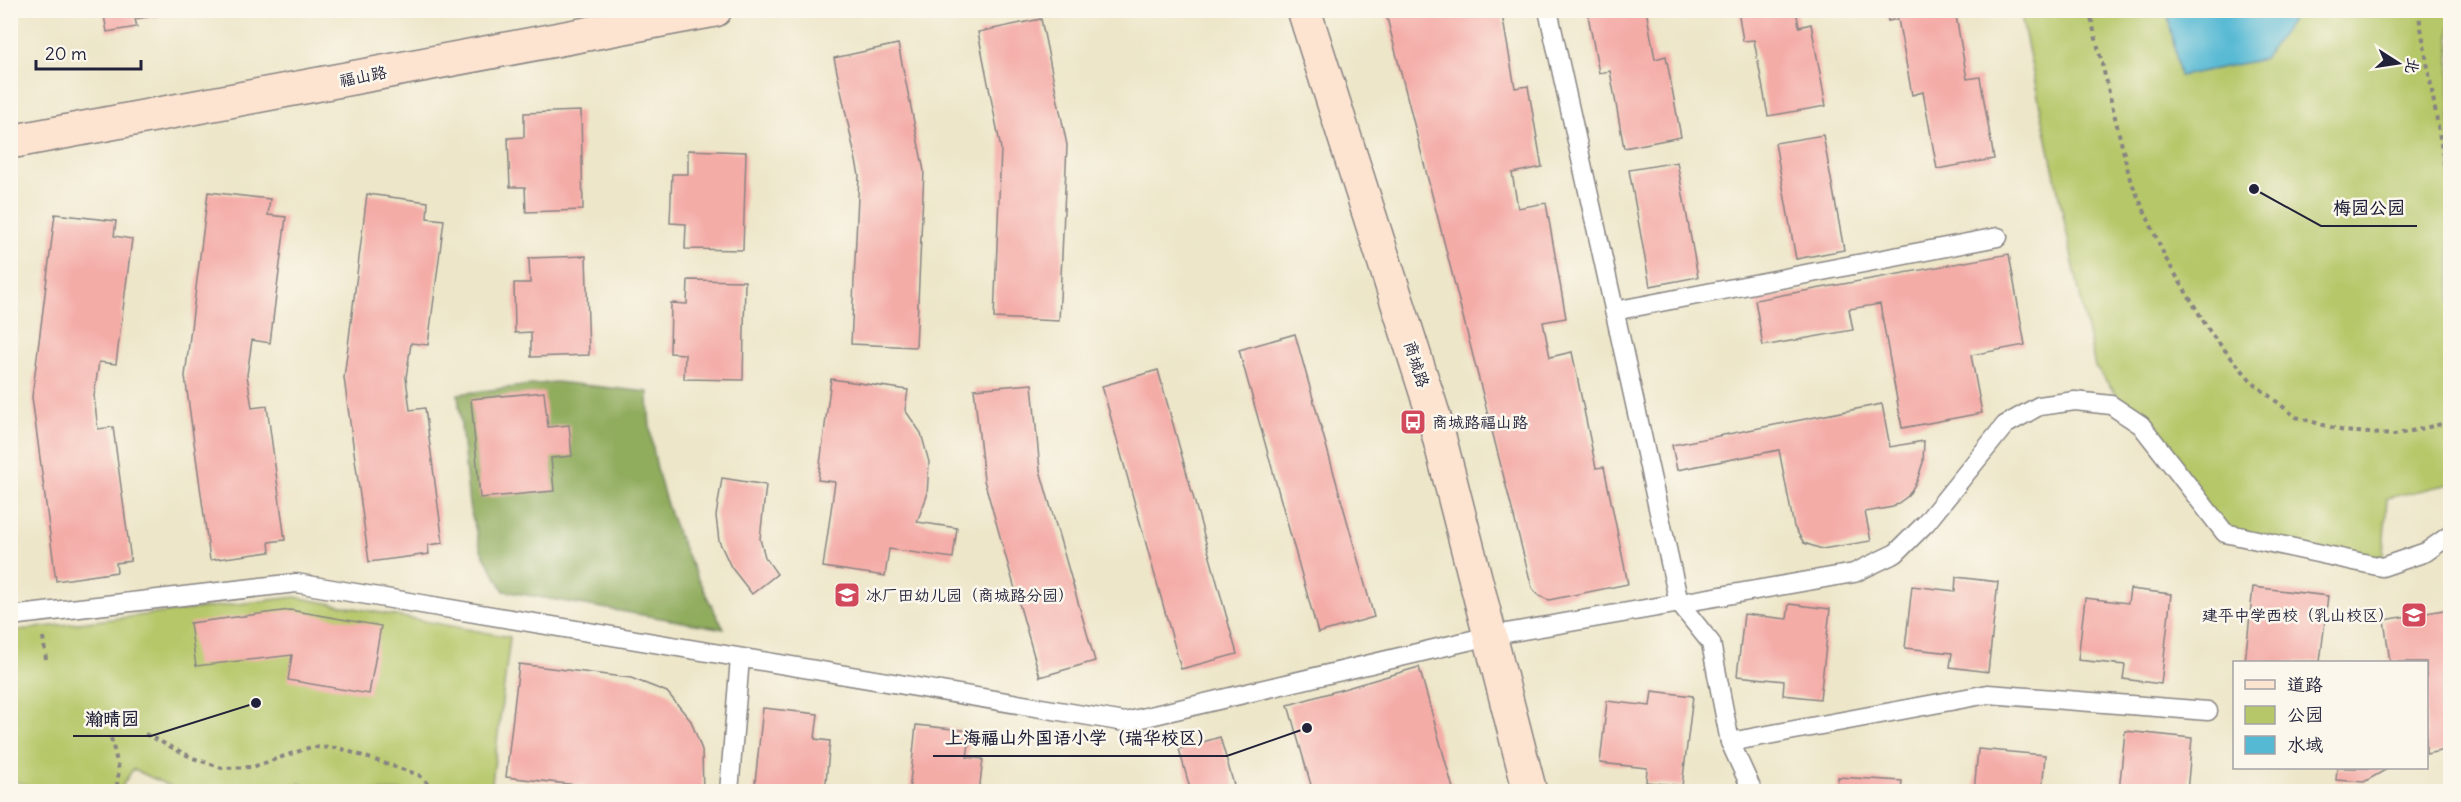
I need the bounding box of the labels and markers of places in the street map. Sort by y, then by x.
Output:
callout: 梅园公园 [2321,190,2417,226]
bus stop icon: 商城路福山路 [1398,407,1428,437]
place label: 商城路福山路 [1432,412,1528,432]
school or university icon: 冰厂田幼儿园（商城路分园） [832,580,862,610]
place label: 冰厂田幼儿园（商城路分园） [866,585,1074,605]
school or university icon: 建平中学西校（乳山校区） [2399,600,2429,630]
place label: 建平中学西校（乳山校区） [2202,605,2394,625]
callout: 瀚晴园 [73,700,151,736]
callout: 上海福山外国语小学（瑞华校区） [933,720,1227,756]

